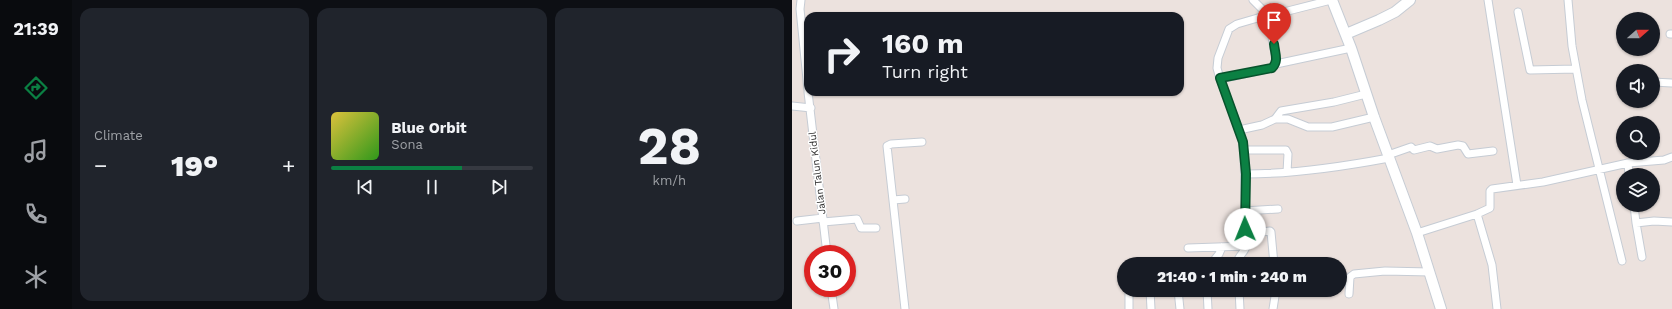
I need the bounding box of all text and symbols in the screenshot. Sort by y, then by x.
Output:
pin [1257,3,1291,44]
icon: arrive [1263,9,1285,31]
north arrow [1616,12,1660,56]
map controls [1616,12,1660,212]
text: 21:39 [13,18,59,39]
text: 160 m [882,27,964,60]
icon: right [816,28,868,80]
text: Turn right [882,61,968,82]
button: sound [1616,64,1660,108]
icon: directions [22,74,50,102]
text: 28 [638,116,701,177]
button: search [1616,116,1660,160]
text: Blue Orbit [391,119,467,137]
text: Climate [94,128,143,143]
street label: Jalan Talun Kidul [806,131,828,215]
icon: music [22,137,50,165]
text: Sona [391,137,423,152]
text: 19° [171,148,218,183]
text: − [94,153,107,178]
text: + [282,153,295,178]
button: layers [1616,168,1660,212]
text: km/h [653,173,686,188]
icon: previous [354,176,376,198]
icon: pause [421,176,443,198]
icon: next [488,176,510,198]
icon: phone [22,200,50,228]
position arrow [1224,208,1266,250]
speed limit sign: 30 [804,245,856,297]
icon: climate [22,263,50,291]
text: 21:40 · 1 min · 240 m [1157,268,1307,286]

